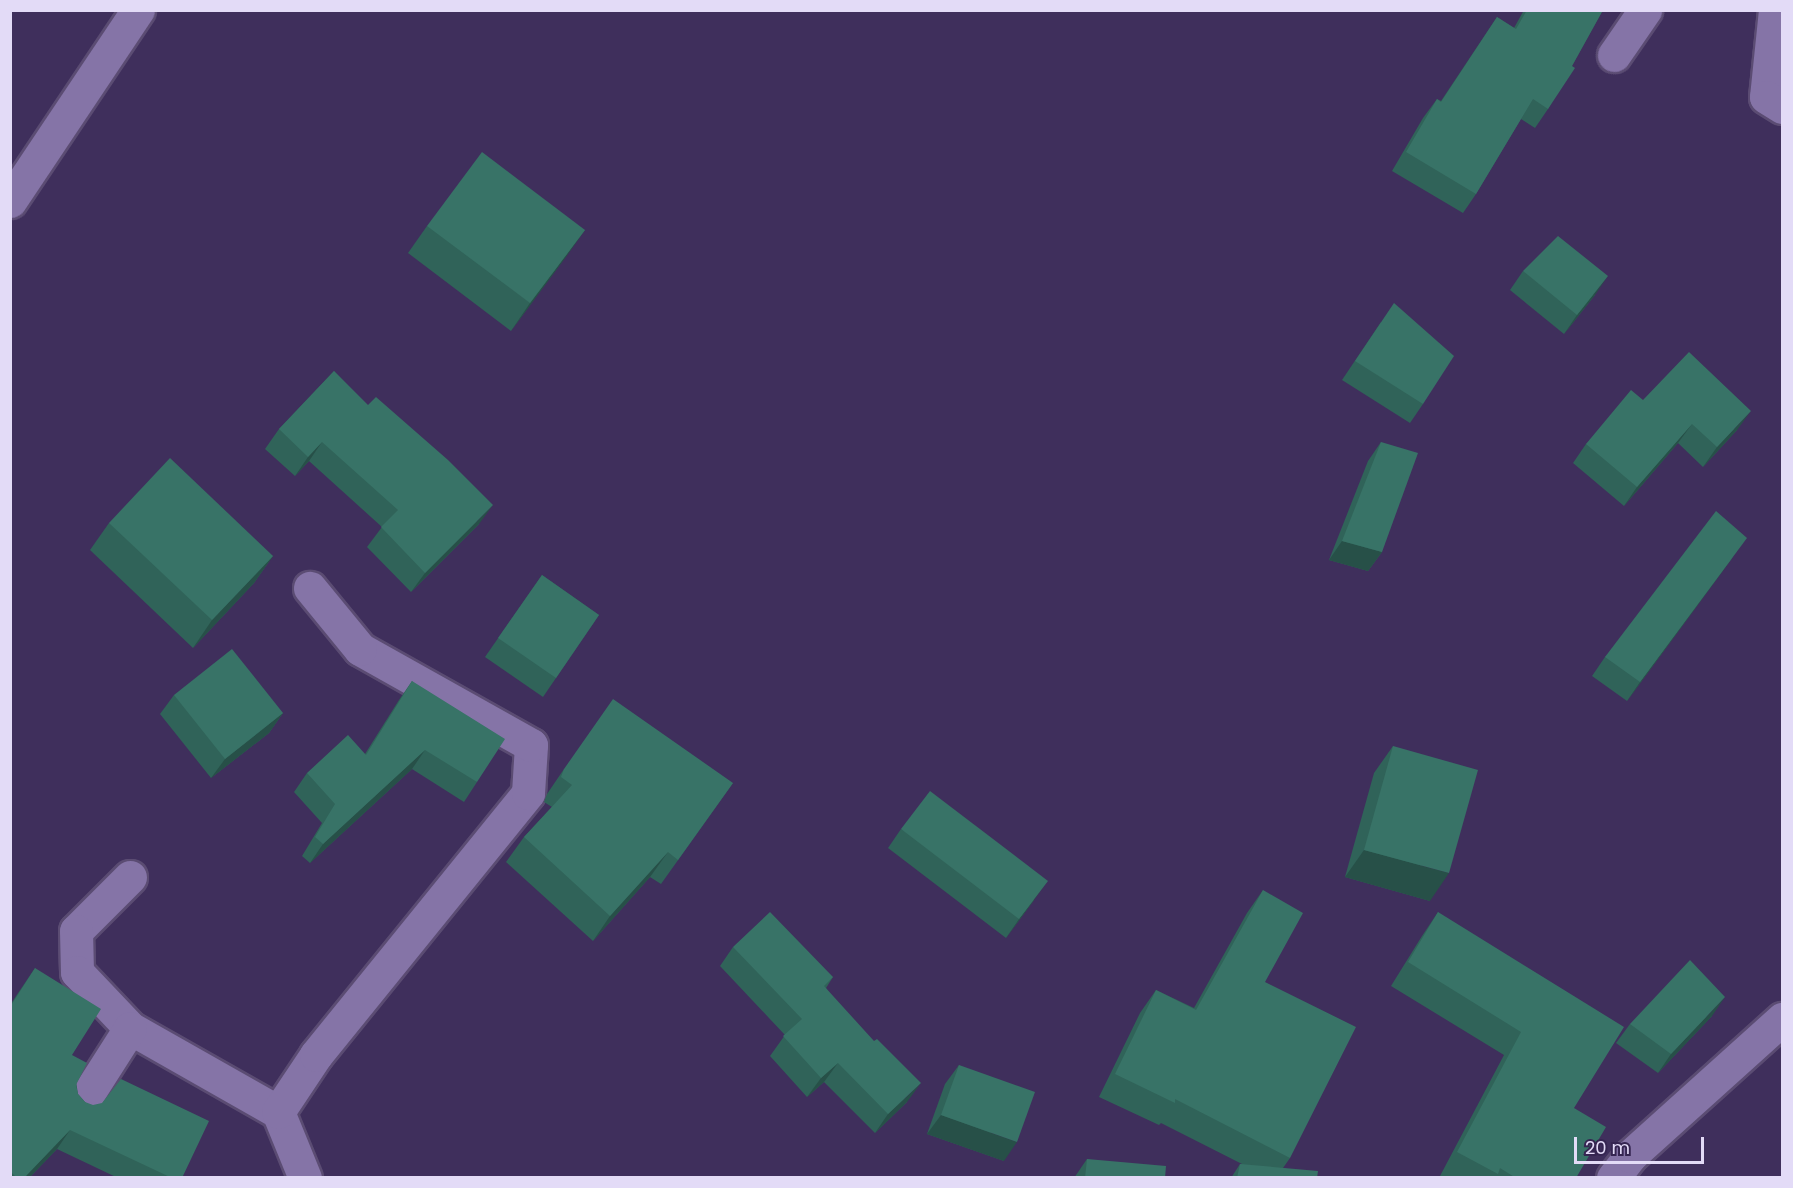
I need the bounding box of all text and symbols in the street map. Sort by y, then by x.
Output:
scale bar [1577,1125,1708,1163]
text: 20 m [1585,1135,1630,1160]

